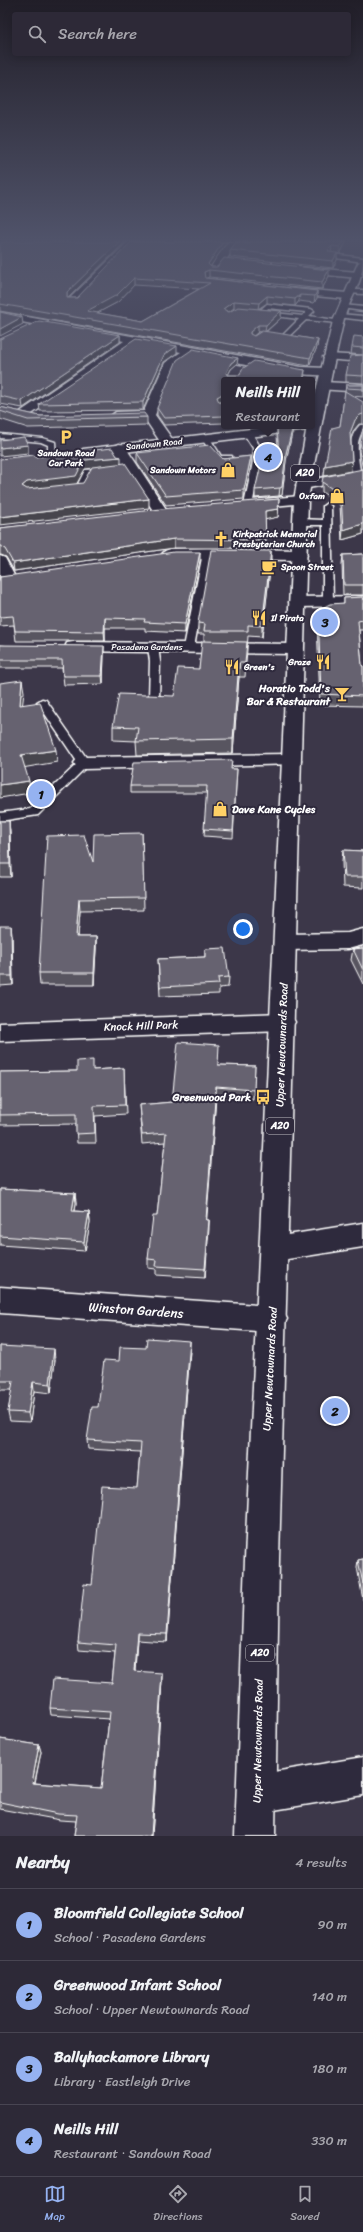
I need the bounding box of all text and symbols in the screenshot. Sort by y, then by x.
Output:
search box [12,12,351,56]
text: Search here [58,21,137,47]
icon: search [26,23,48,45]
popup [221,377,315,429]
text: Neills Hill [236,379,300,405]
text: Restaurant [236,405,300,428]
parking icon: Sandown Road Car Park [57,428,75,446]
street label: Sandown Road [125,433,184,455]
pin: 4 [255,442,281,472]
place label: Sandown Road Car Park [37,445,96,471]
shop icon: Sandown Motors [219,461,237,479]
place label: Sandown Motors [149,462,217,478]
road number: A20 [291,465,319,481]
shop icon: Oxfam [328,487,346,505]
place label: Oxfam [298,488,325,504]
place label: Kirkpatrick Memorial Presbyterian Church [232,526,318,552]
church icon: Kirkpatrick Memorial Presbyterian Church [212,530,230,548]
cafe icon: Spoon Street [260,558,278,576]
place label: Spoon Street [280,559,334,575]
pin: 3 [312,607,338,637]
restaurant icon: Il Pirata [250,609,268,627]
place label: Il Pirata [270,610,304,626]
street label: Pasadena Gardens [111,639,184,655]
restaurant icon: Graze [314,653,332,671]
place label: Graze [287,654,311,670]
restaurant icon: Green's [223,658,241,676]
place label: Green's [243,659,275,675]
place label: Horatio Todd's Bar & Restaurant [247,679,332,711]
bar icon: Horatio Todd's Bar & Restaurant [333,685,351,703]
pin: 1 [28,779,54,809]
shop icon: Dave Kane Cycles [211,800,229,818]
place label: Dave Kane Cycles [232,800,316,819]
your location [233,919,253,939]
street label: Upper Newtownards Road [270,982,294,1107]
street label: Knock Hill Park [103,1015,179,1037]
place label: Greenwood Park [172,1088,251,1107]
bus stop icon: Greenwood Park [254,1088,272,1106]
road number: A20 [266,1118,294,1134]
street label: Winston Gardens [88,1295,184,1325]
street label: Upper Newtownards Road [257,1305,283,1431]
pin: 2 [322,1396,348,1426]
road number: A20 [246,1645,274,1661]
street label: Upper Newtownards Road [247,1678,269,1803]
text: Nearby [16,1847,70,1877]
text: 4 results [295,1851,347,1874]
text: Bloomfield Collegiate School [54,1900,244,1926]
text: 1 [26,1913,32,1936]
text: 90 m [317,1913,347,1936]
text: School · Pasadena Gardens [54,1926,206,1949]
text: Greenwood Infant School [54,1972,221,1998]
text: 2 [25,1985,33,2008]
text: 140 m [312,1985,347,2008]
text: School · Upper Newtownards Road [54,1998,249,2021]
text: Ballyhackamore Library [54,2044,209,2070]
text: 3 [25,2057,33,2080]
text: 180 m [312,2057,347,2080]
text: Library · Eastleigh Drive [54,2070,190,2093]
text: Neills Hill [54,2116,118,2142]
text: 4 [25,2129,33,2152]
text: 330 m [311,2129,347,2152]
text: Restaurant · Sandown Road [54,2142,211,2165]
tab: Map [44,2183,66,2226]
tab: Directions [153,2183,203,2226]
tab: Saved [290,2183,319,2226]

